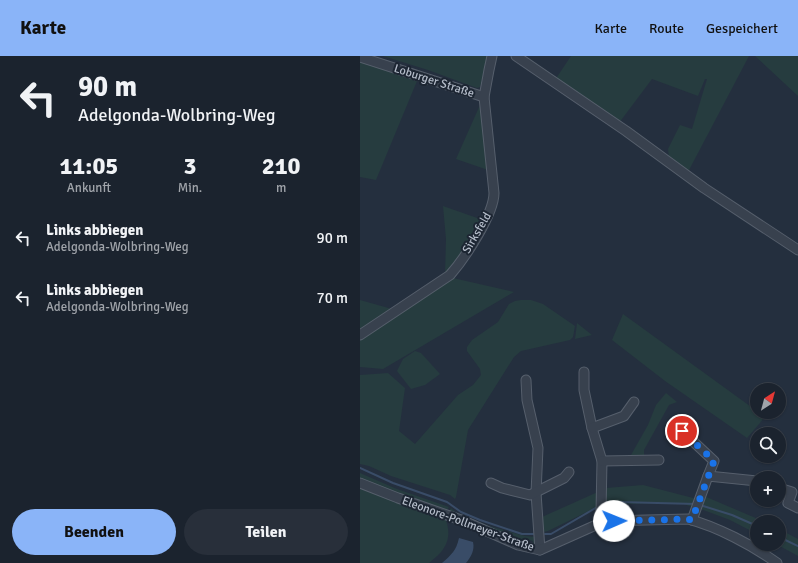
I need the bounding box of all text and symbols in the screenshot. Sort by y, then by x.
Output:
text: Karte [20,16,66,40]
text: Karte [594,20,627,37]
text: Route [649,20,684,37]
text: Gespeichert [706,20,778,37]
street label: Loburger Straße [392,61,476,101]
text: 90 m [78,70,137,104]
icon: left [12,72,64,124]
text: Adelgonda-Wolbring-Weg [78,104,276,126]
text: 11:05 [59,151,118,181]
text: 3 [184,151,196,181]
text: 210 [262,151,301,181]
text: Ankunft [67,180,111,196]
text: Min. [178,180,202,196]
text: m [276,180,286,196]
street label: Sirksfeld [459,210,495,256]
text: Links abbiegen [46,221,143,239]
icon: left [12,227,34,249]
text: 90 m [317,229,348,247]
text: Adelgonda-Wolbring-Weg [46,239,189,255]
text: Links abbiegen [46,281,143,299]
icon: left [12,287,34,309]
text: 70 m [317,289,348,307]
text: Adelgonda-Wolbring-Weg [46,299,189,315]
north arrow [750,383,786,419]
map controls [750,383,786,551]
pin [665,414,699,448]
icon: arrive [671,420,693,442]
button: search [750,427,786,463]
button: + [750,471,786,507]
street label: Eleonore-Pollmeyer-Straße [400,493,536,555]
position arrow [593,500,635,542]
button: Beenden [12,509,176,555]
button: Teilen [184,509,348,555]
button: − [750,515,786,551]

